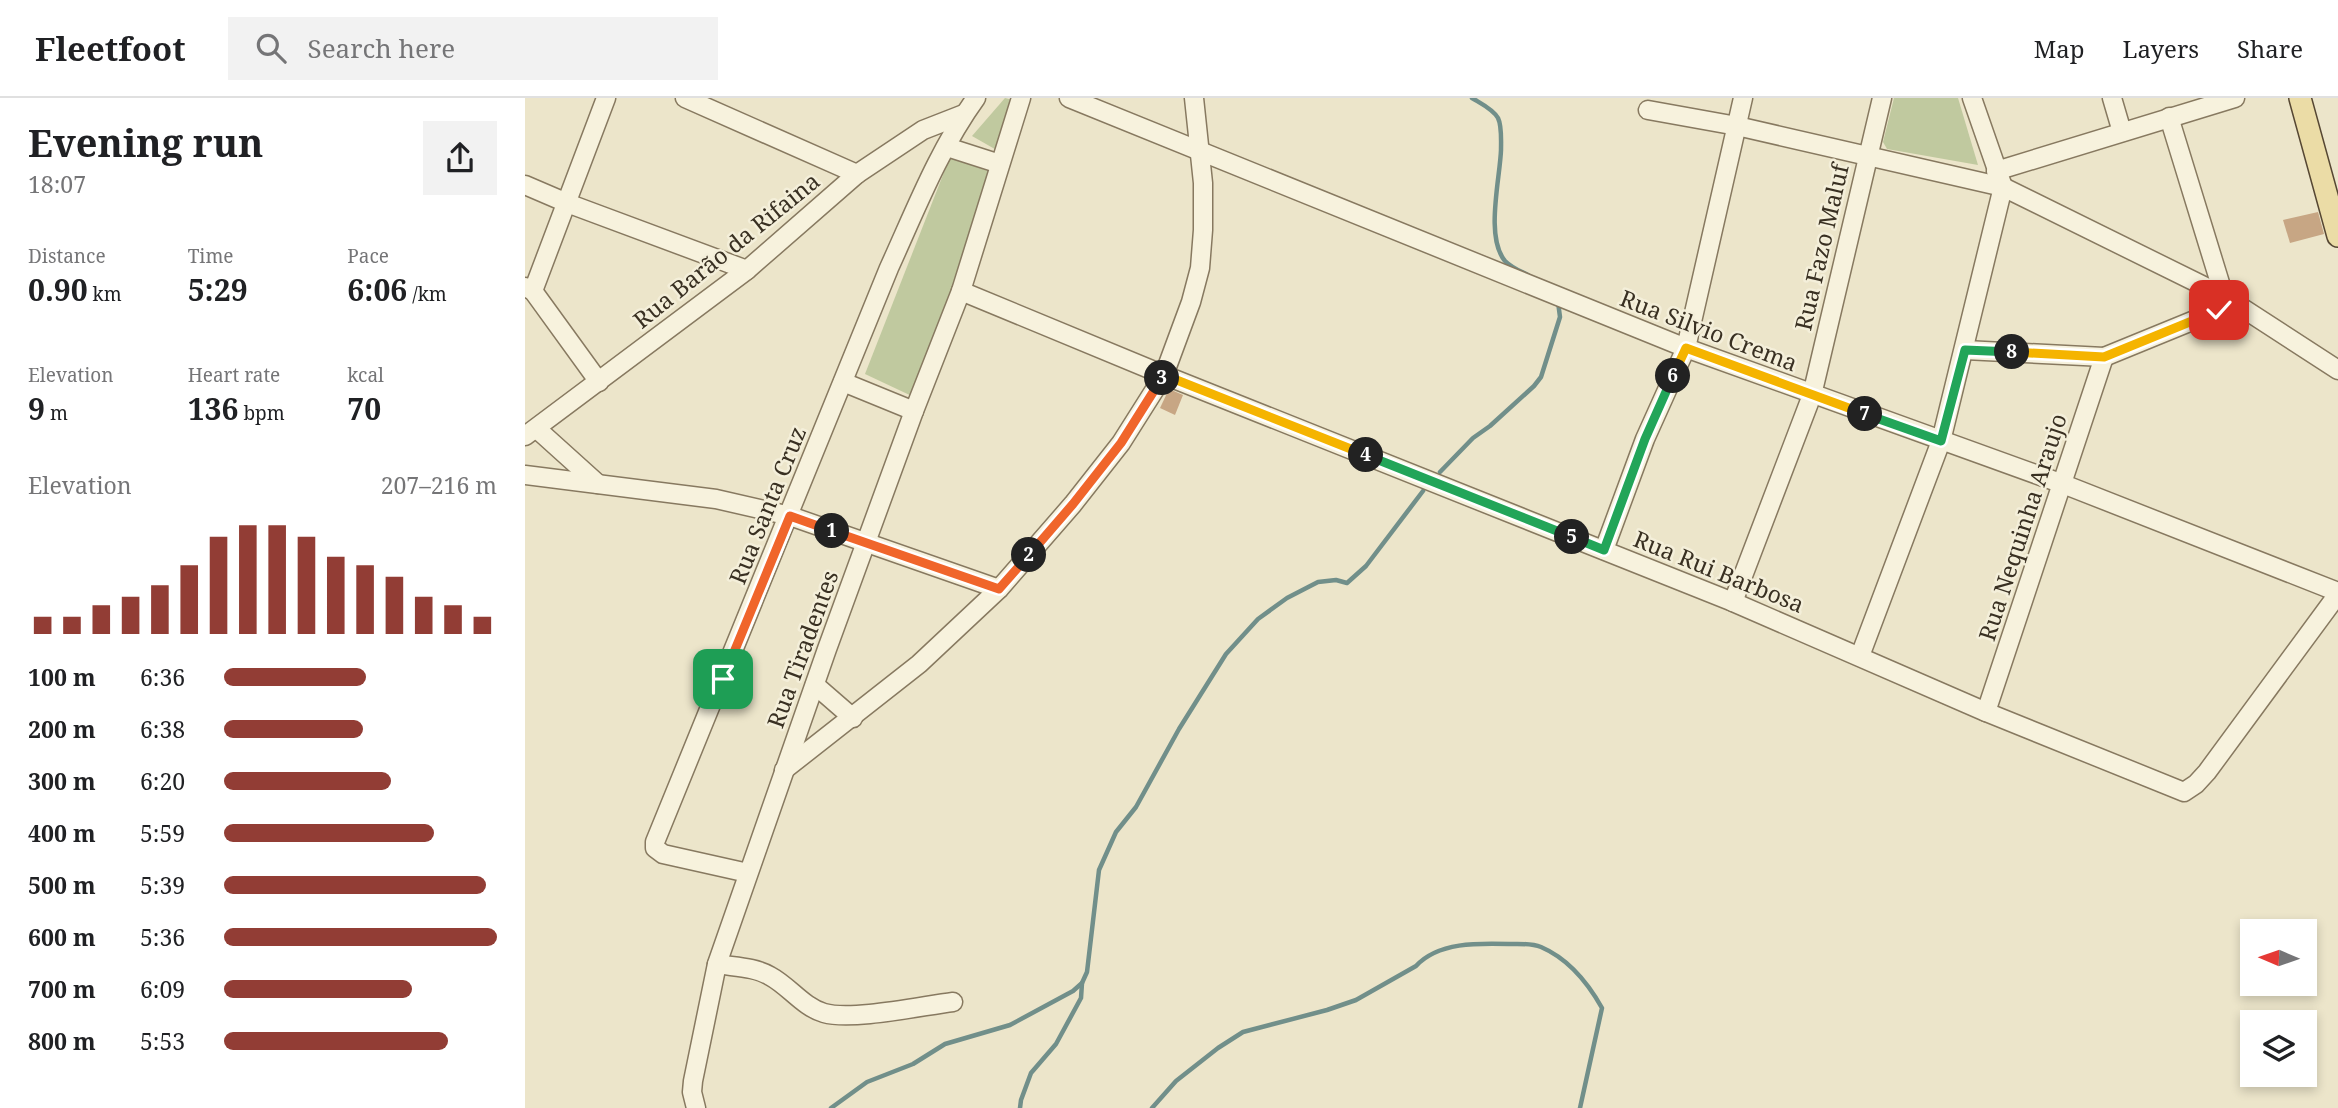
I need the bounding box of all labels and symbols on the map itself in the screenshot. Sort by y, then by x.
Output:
street label: Rua Fazo Maluf [1786,158,1856,333]
street label: Rua Barão da Rifaina [626,165,826,335]
pin [2189,280,2249,340]
street label: Rua Silvio Crema [1616,281,1802,379]
pin: 8 [1995,334,2029,370]
pin: 6 [1655,358,1691,394]
pin: 3 [1145,360,1179,396]
pin: 7 [1847,396,1883,432]
street label: Rua Nequinha Araujo [1970,409,2074,645]
street label: Rua Santa Cruz [721,421,813,589]
pin: 4 [1349,438,1383,472]
pin: 1 [815,514,849,548]
pin: 5 [1555,520,1589,555]
street label: Rua Rui Barbosa [1629,522,1809,620]
pin: 2 [1011,538,1047,573]
street label: Rua Tiradentes [759,566,845,732]
pin [693,649,753,709]
north arrow [2240,919,2317,996]

